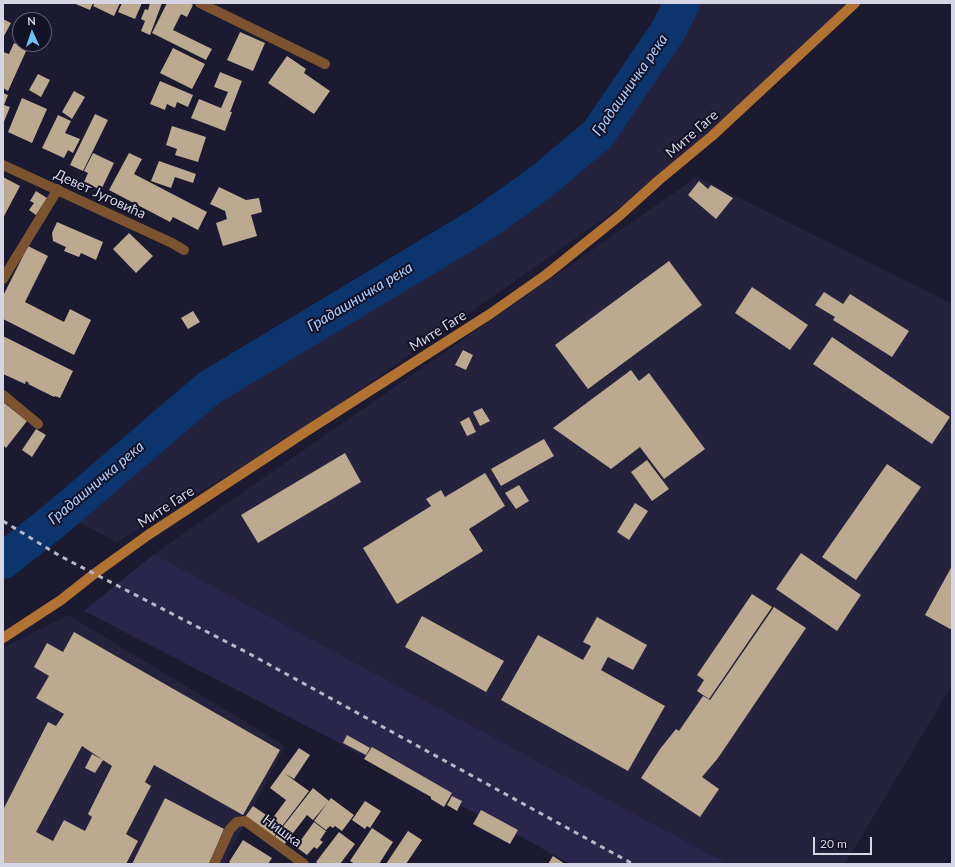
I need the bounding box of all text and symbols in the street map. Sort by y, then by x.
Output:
north arrow [12,12,52,52]
text: N [27,14,36,27]
water label: Градашничка река [588,31,672,139]
street label: Мите Гаге [662,107,722,161]
street label: Девет Југовића [52,165,148,223]
water label: Градашничка река [304,258,416,336]
street label: Мите Гаге [406,307,470,355]
water label: Градашничка река [44,438,148,528]
street label: Мите Гаге [135,483,197,531]
street label: Нишка [259,811,305,851]
scale bar [815,829,874,855]
text: 20 m [820,836,847,851]

